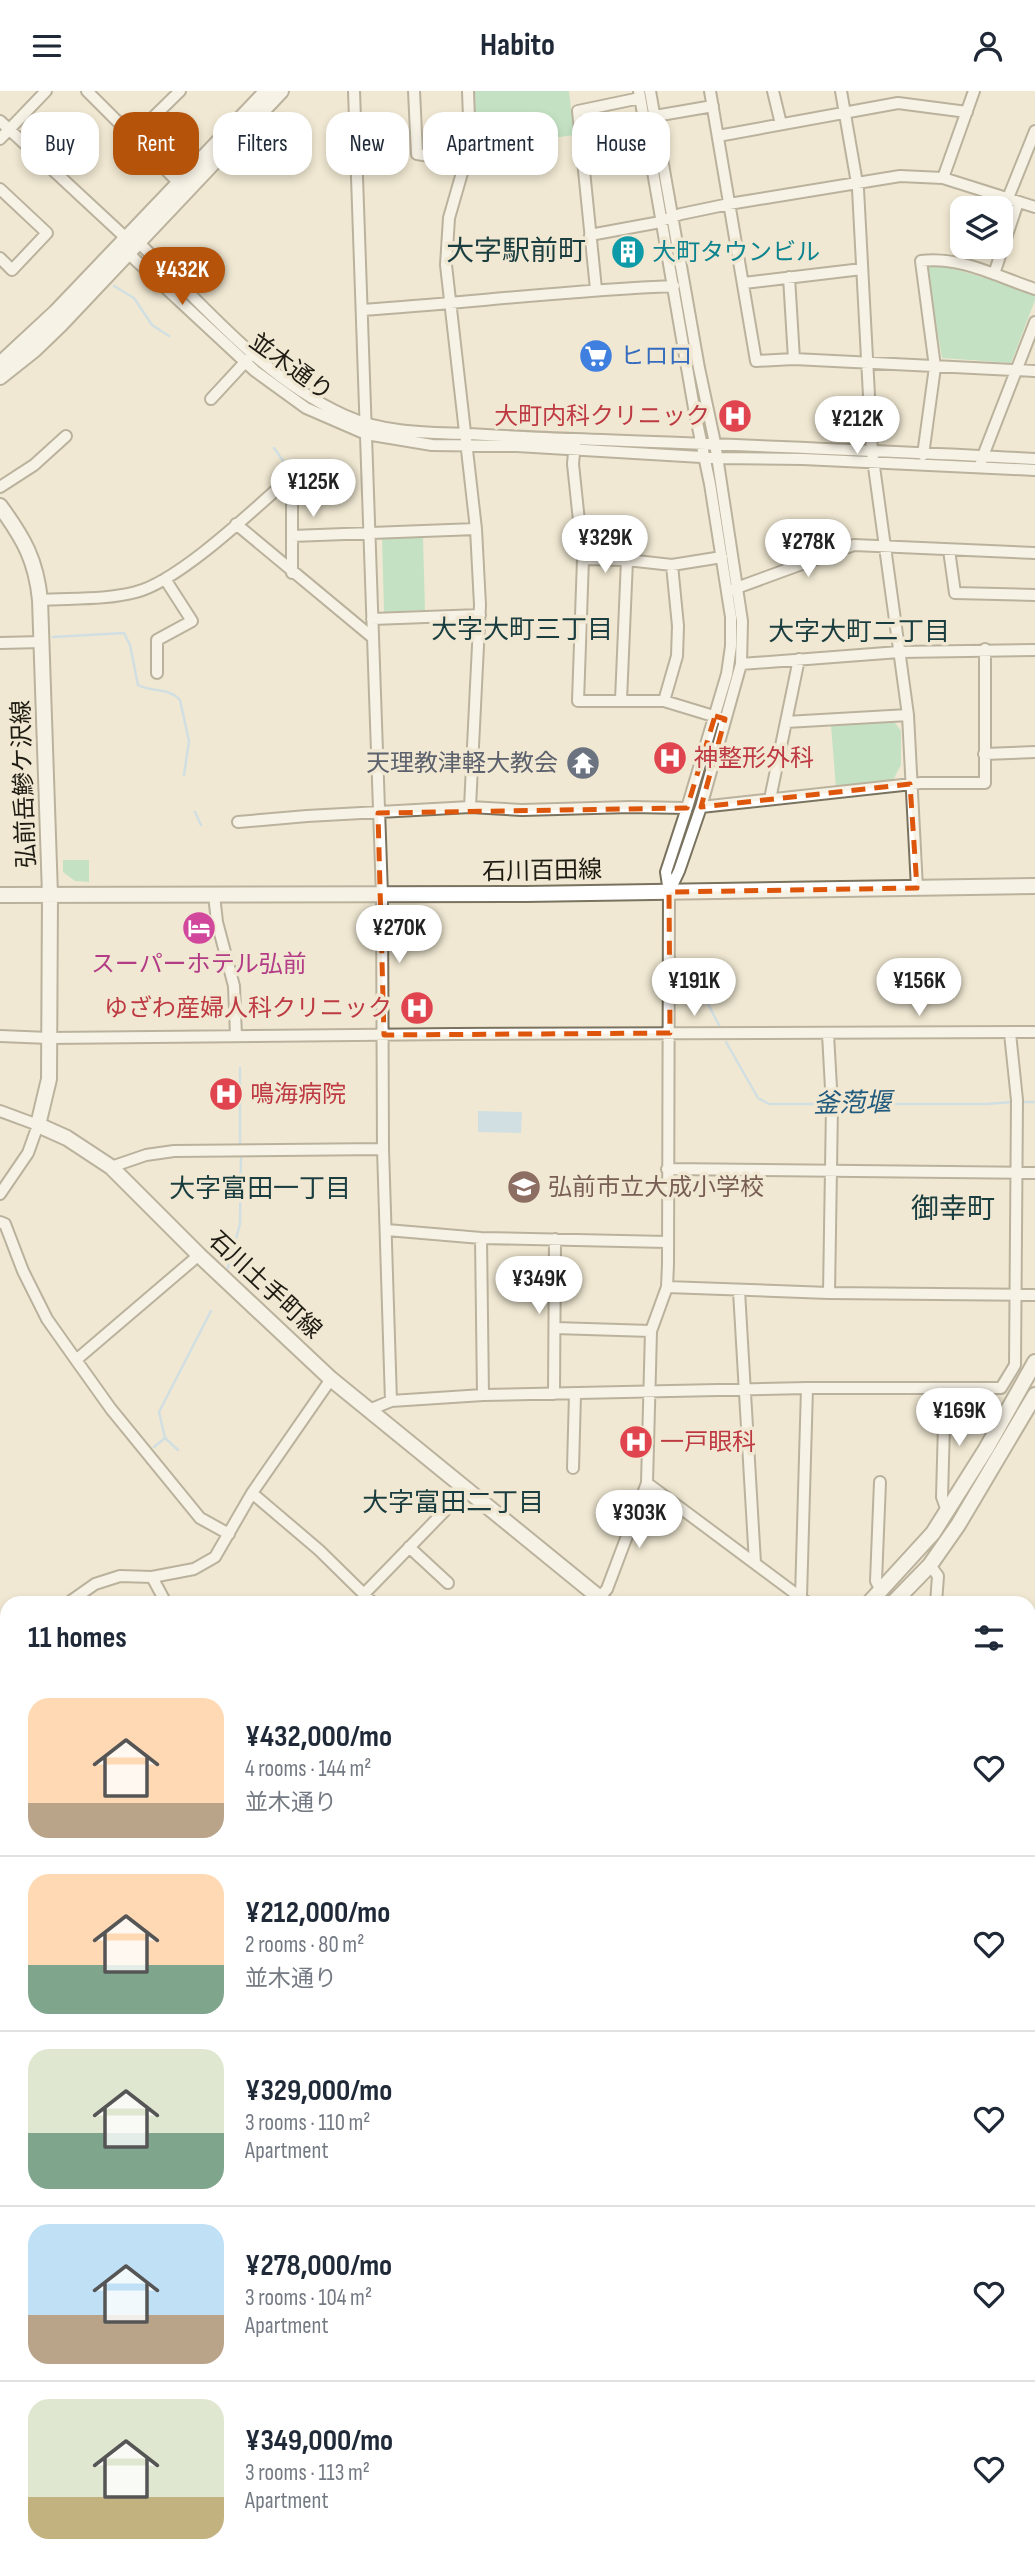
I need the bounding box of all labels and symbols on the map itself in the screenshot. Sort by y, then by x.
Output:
building icon: 大町タウンビル [609,233,647,271]
district label: 大字駅前町 [446,235,586,268]
place label: 大町タウンビル [652,238,820,267]
pin: ¥432K [133,247,231,307]
street label: 並木通り [244,327,338,407]
supermarket icon: ヒロロ [577,337,615,375]
place label: ヒロロ [620,342,692,371]
hospital icon: 大町内科クリニック [716,397,754,435]
pin: ¥212K [808,397,906,456]
place label: 大町内科クリニック [494,402,710,431]
pin: ¥125K [264,459,362,519]
pin: ¥329K [556,515,654,575]
pin: ¥278K [759,519,857,579]
district label: 大字大町三丁目 [431,615,613,646]
district label: 大字大町二丁目 [768,617,950,648]
street label: 弘前岳鰺ケ沢線 [7,700,41,868]
hospital icon: 神整形外科 [651,739,689,777]
temple icon: 天理教津軽大教会 [564,744,602,782]
place label: 神整形外科 [694,744,814,773]
place label: 天理教津軽大教会 [366,749,558,778]
street label: 石川百田線 [482,855,602,887]
pin: ¥270K [350,905,448,965]
hotel icon: スーパーホテル弘前 [180,909,218,947]
place label: スーパーホテル弘前 [91,950,307,979]
pin: ¥191K [645,958,743,1018]
pin: ¥156K [870,958,968,1018]
hospital icon: ゆざわ産婦人科クリニック [398,989,436,1027]
place label: ゆざわ産婦人科クリニック [104,994,392,1023]
hospital icon: 鳴海病院 [207,1075,245,1113]
place label: 鳴海病院 [250,1080,346,1109]
water label: 釜萢堰 [813,1088,895,1120]
school or university icon: 弘前市立大成小学校 [505,1168,543,1206]
place label: 弘前市立大成小学校 [548,1173,764,1202]
district label: 大字富田一丁目 [169,1174,351,1205]
district label: 御幸町 [911,1193,995,1226]
street label: 石川土手町線 [202,1225,328,1345]
pin: ¥349K [490,1257,588,1316]
pin: ¥169K [910,1389,1008,1448]
hospital icon: 一戸眼科 [617,1423,655,1461]
place label: 一戸眼科 [660,1428,756,1457]
district label: 大字富田二丁目 [362,1488,544,1519]
pin: ¥303K [590,1491,688,1550]

